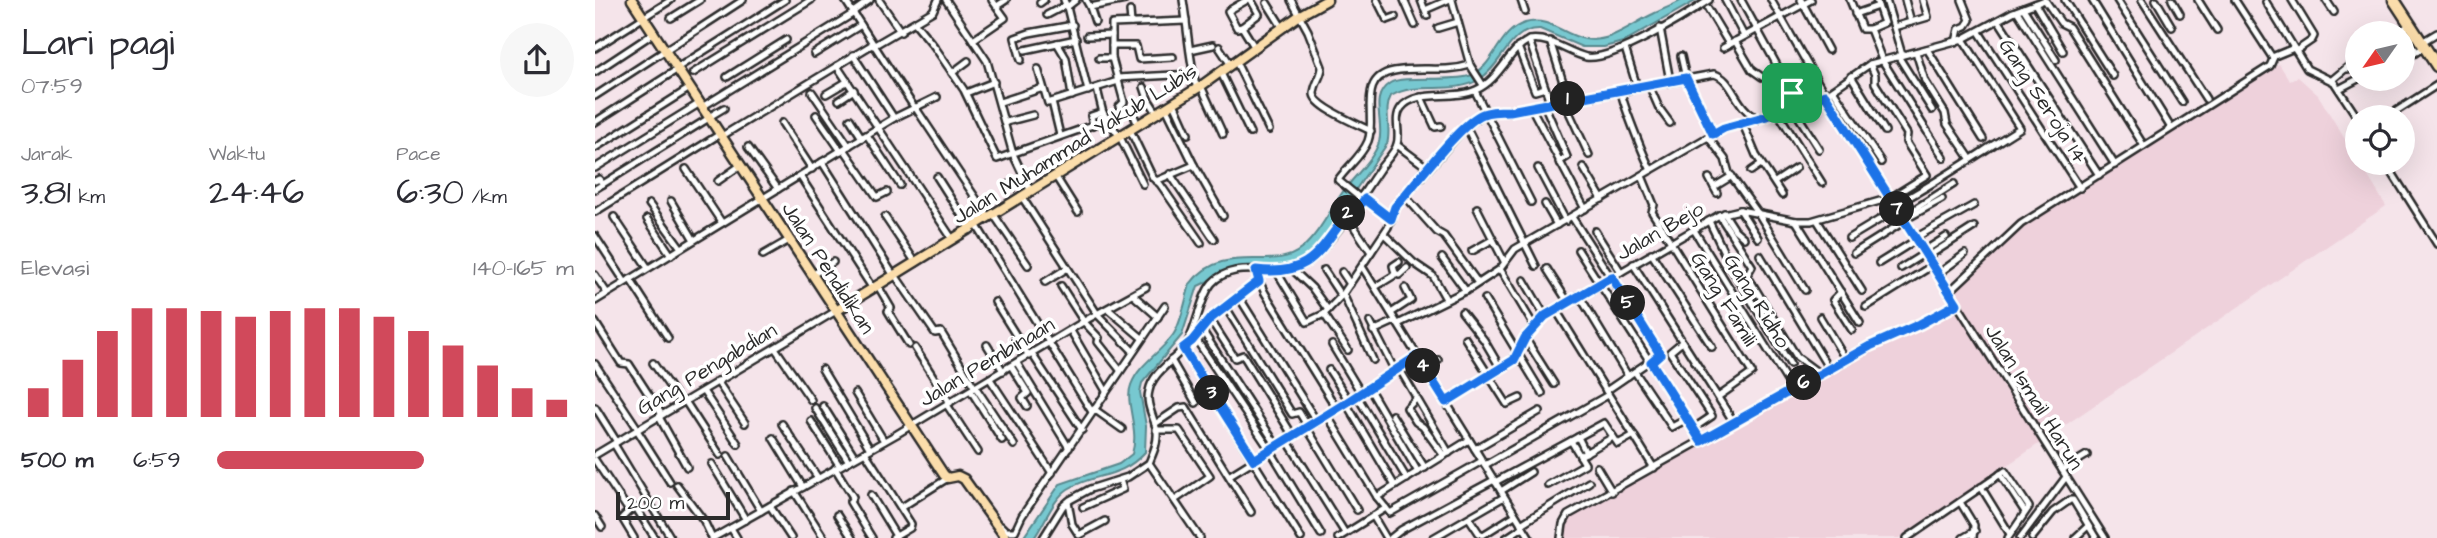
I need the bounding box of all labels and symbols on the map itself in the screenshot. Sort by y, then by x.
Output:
north arrow [2345,21,2415,91]
street label: Gang Seroja 14 [1990,33,2094,170]
street label: Jalan Muhammad Yakub Lubis [947,57,1203,231]
pin [1762,63,1822,123]
pin: 1 [1551,82,1585,116]
pin: 7 [1879,192,1915,227]
street label: Jalan Bejo [1611,194,1709,268]
street label: Jalan Pendidikan [774,196,882,340]
pin: 2 [1331,196,1365,230]
street label: Gang Famili [1682,246,1764,353]
street label: Gang Ridho [1715,248,1798,355]
pin: 5 [1611,286,1645,320]
street label: Jalan Pembinaan [914,310,1060,414]
street label: Gang Pengabdian [632,316,783,424]
street label: Jalan Ismail Harun [1978,319,2090,475]
pin: 4 [1405,348,1441,384]
pin: 6 [1787,366,1821,400]
pin: 3 [1195,376,1229,410]
scale bar [616,489,730,521]

